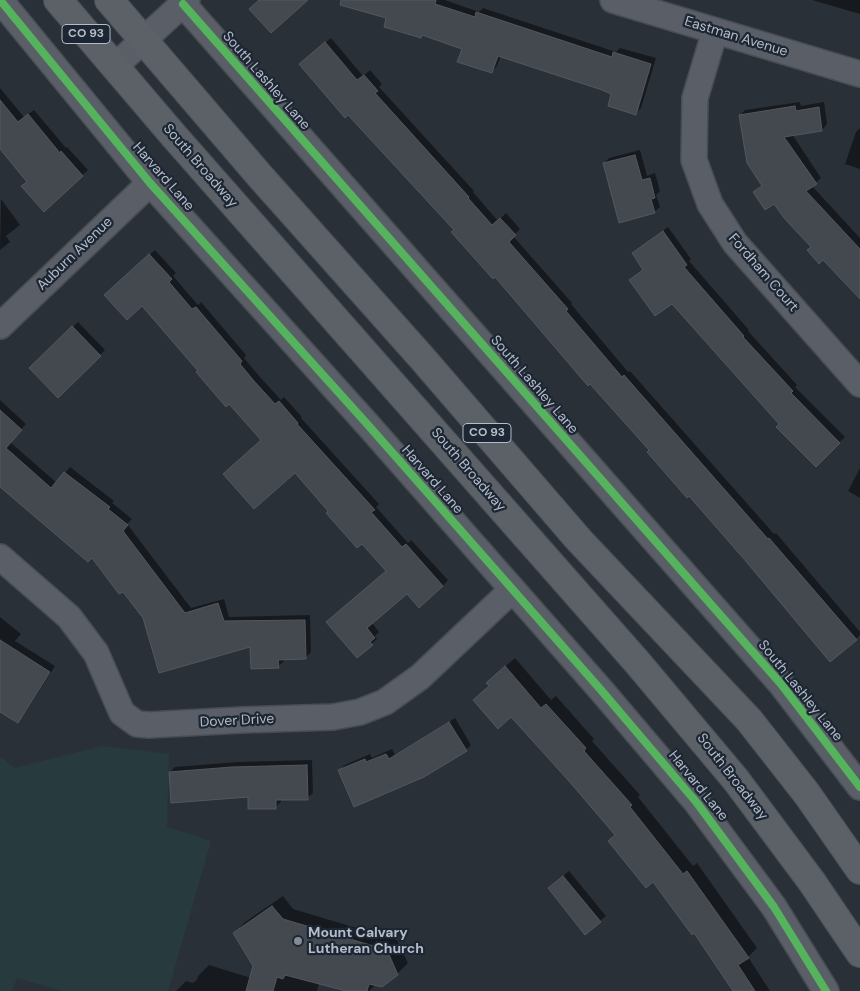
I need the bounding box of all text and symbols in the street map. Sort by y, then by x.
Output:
street label: Eastman Avenue [682,13,790,61]
road number: CO 93 [62,24,110,44]
street label: South Lashley Lane [219,28,313,134]
street label: South Broadway [159,121,241,211]
street label: Harvard Lane [129,139,197,215]
street label: Auburn Avenue [34,214,116,294]
street label: Fordham Court [724,230,802,316]
street label: South Lashley Lane [487,332,581,438]
road number: CO 93 [463,423,511,442]
street label: South Broadway [427,425,509,515]
street label: Harvard Lane [398,442,466,518]
street label: South Lashley Lane [754,637,846,745]
street label: Dover Drive [199,711,275,731]
street label: South Broadway [693,730,771,824]
street label: Harvard Lane [665,748,731,824]
place label: Mount Calvary Lutheran Church [308,925,424,958]
marker: Mount Calvary Lutheran Church [292,935,304,947]

